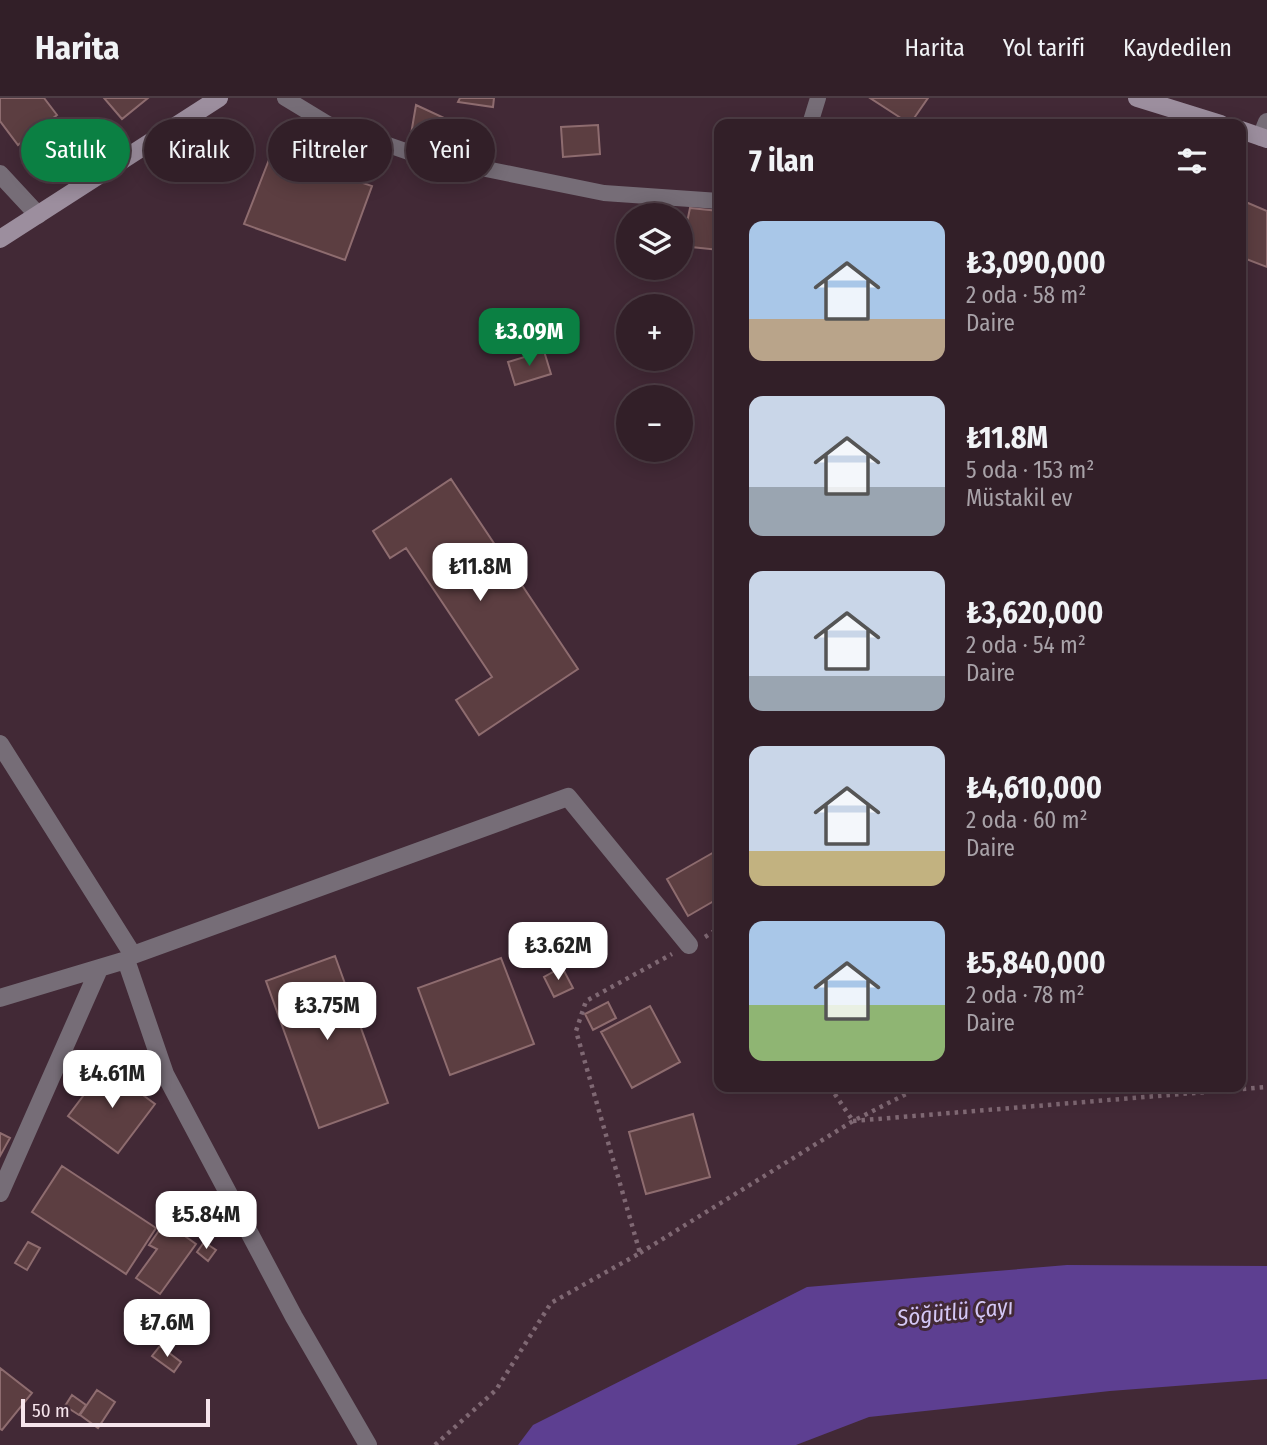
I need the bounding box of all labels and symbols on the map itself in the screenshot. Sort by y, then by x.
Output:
pin: ₺3.09M [472,308,586,368]
pin: ₺11.8M [423,544,537,603]
pin: ₺3.62M [501,922,615,982]
pin: ₺3.75M [270,982,384,1042]
pin: ₺4.61M [55,1051,169,1110]
pin: ₺5.84M [149,1192,263,1251]
water label: Söğütlü Çayı [894,1292,1015,1332]
pin: ₺7.6M [118,1300,216,1359]
scale bar [21,1396,210,1428]

